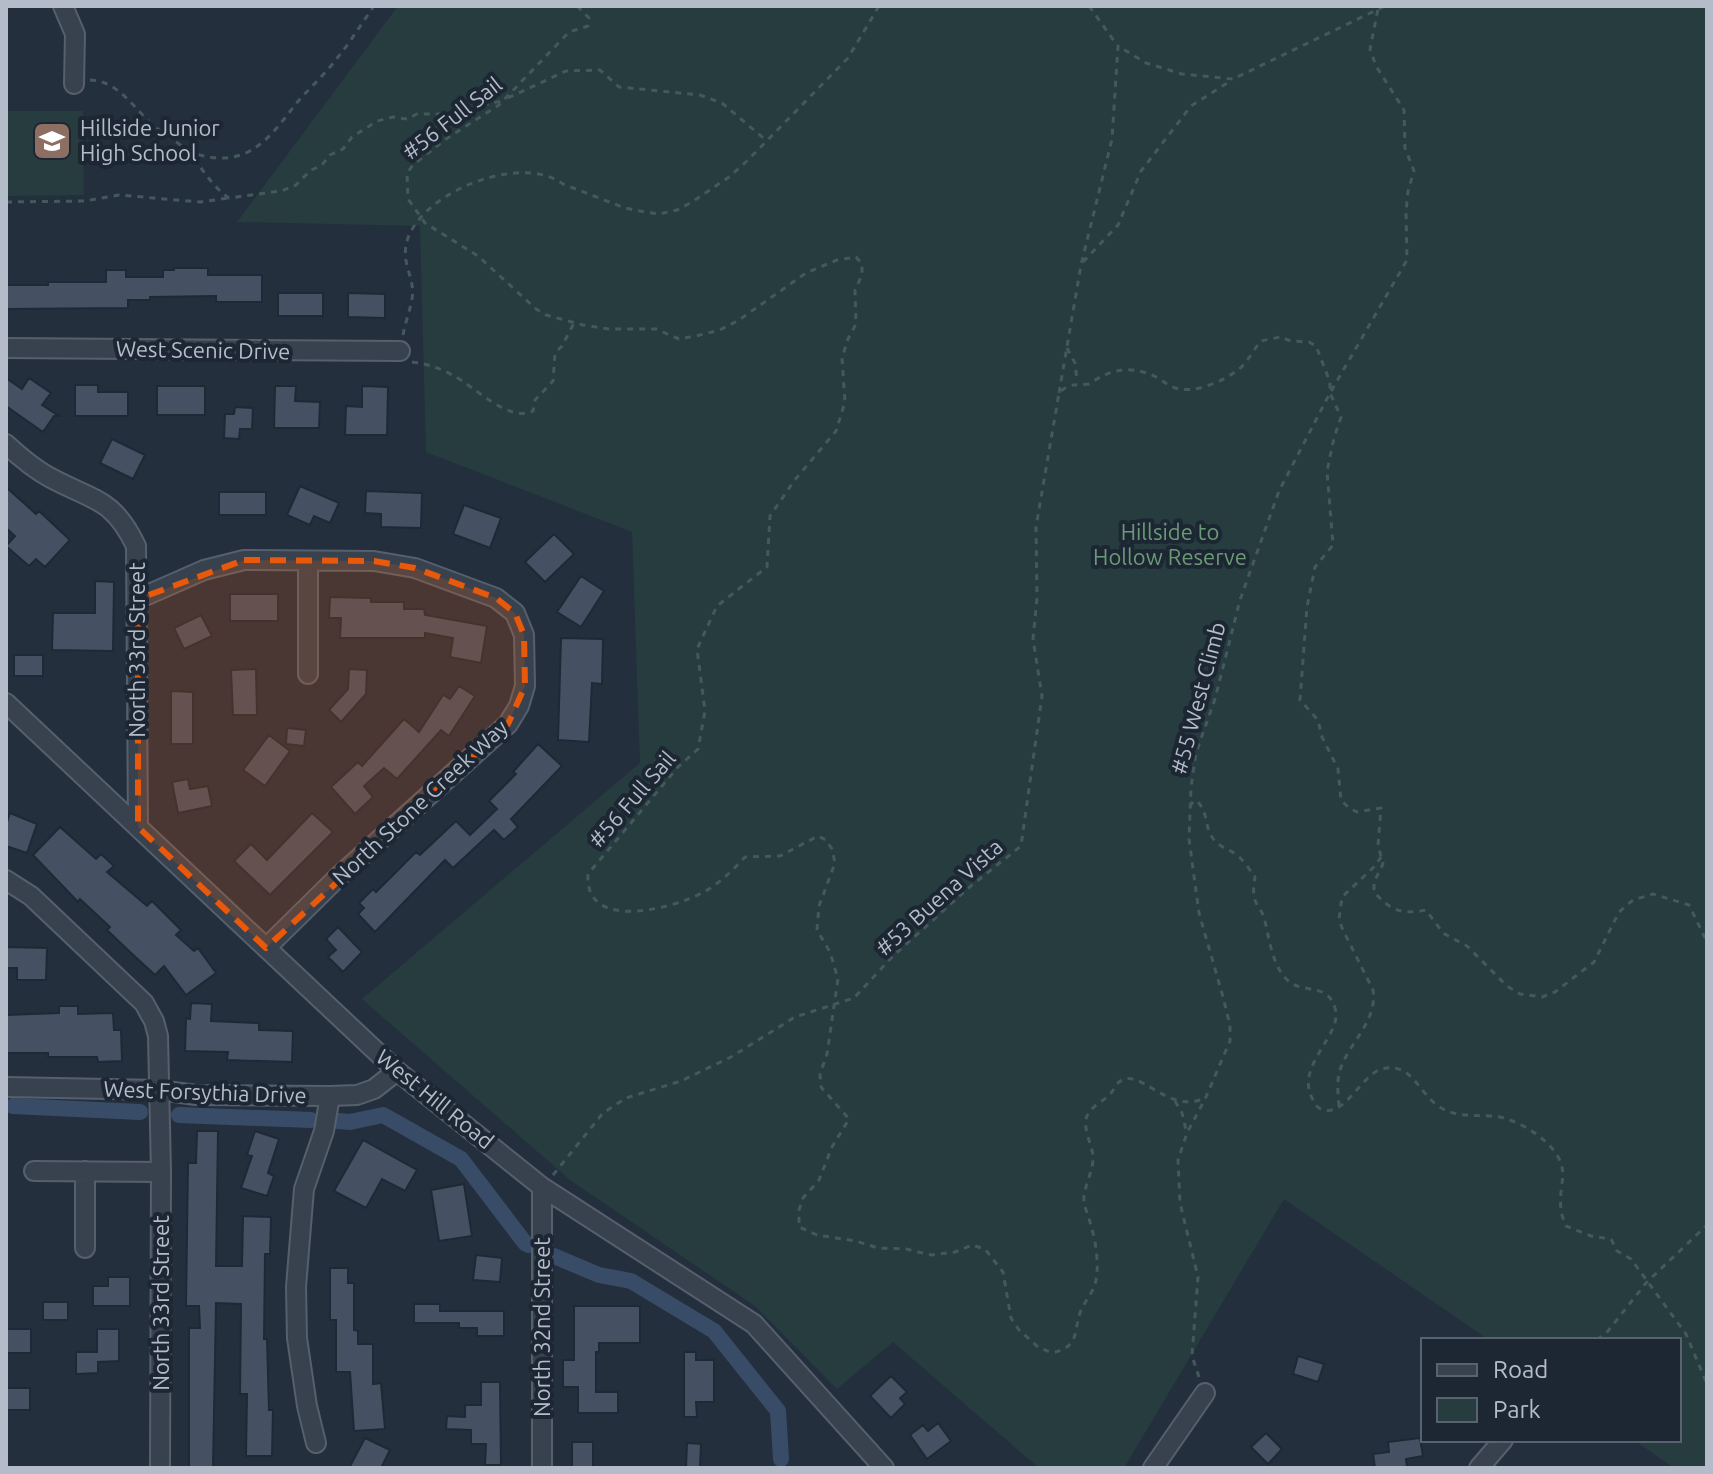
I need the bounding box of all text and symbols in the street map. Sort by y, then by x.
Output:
street label: #56 Full Sail [397,71,506,164]
place label: Hillside Junior High School [80,115,220,165]
school or university icon: Hillside Junior High School [31,120,73,162]
street label: West Scenic Drive [116,335,290,364]
park label: Hillside to Hollow Reserve [1093,519,1247,569]
street label: North 33rd Street [124,562,149,738]
street label: #55 West Climb [1165,619,1230,777]
street label: North Stone Creek Way [327,714,513,889]
street label: #56 Full Sail [583,746,680,852]
street label: #53 Buena Vista [870,833,1007,960]
street label: West Hill Road [372,1044,499,1153]
street label: West Forsythia Drive [103,1075,307,1108]
street label: North 33rd Street [148,1215,173,1391]
street label: North 32nd Street [529,1237,554,1417]
legend [1421,1338,1681,1442]
text: Road [1493,1356,1548,1383]
text: Park [1493,1396,1541,1423]

